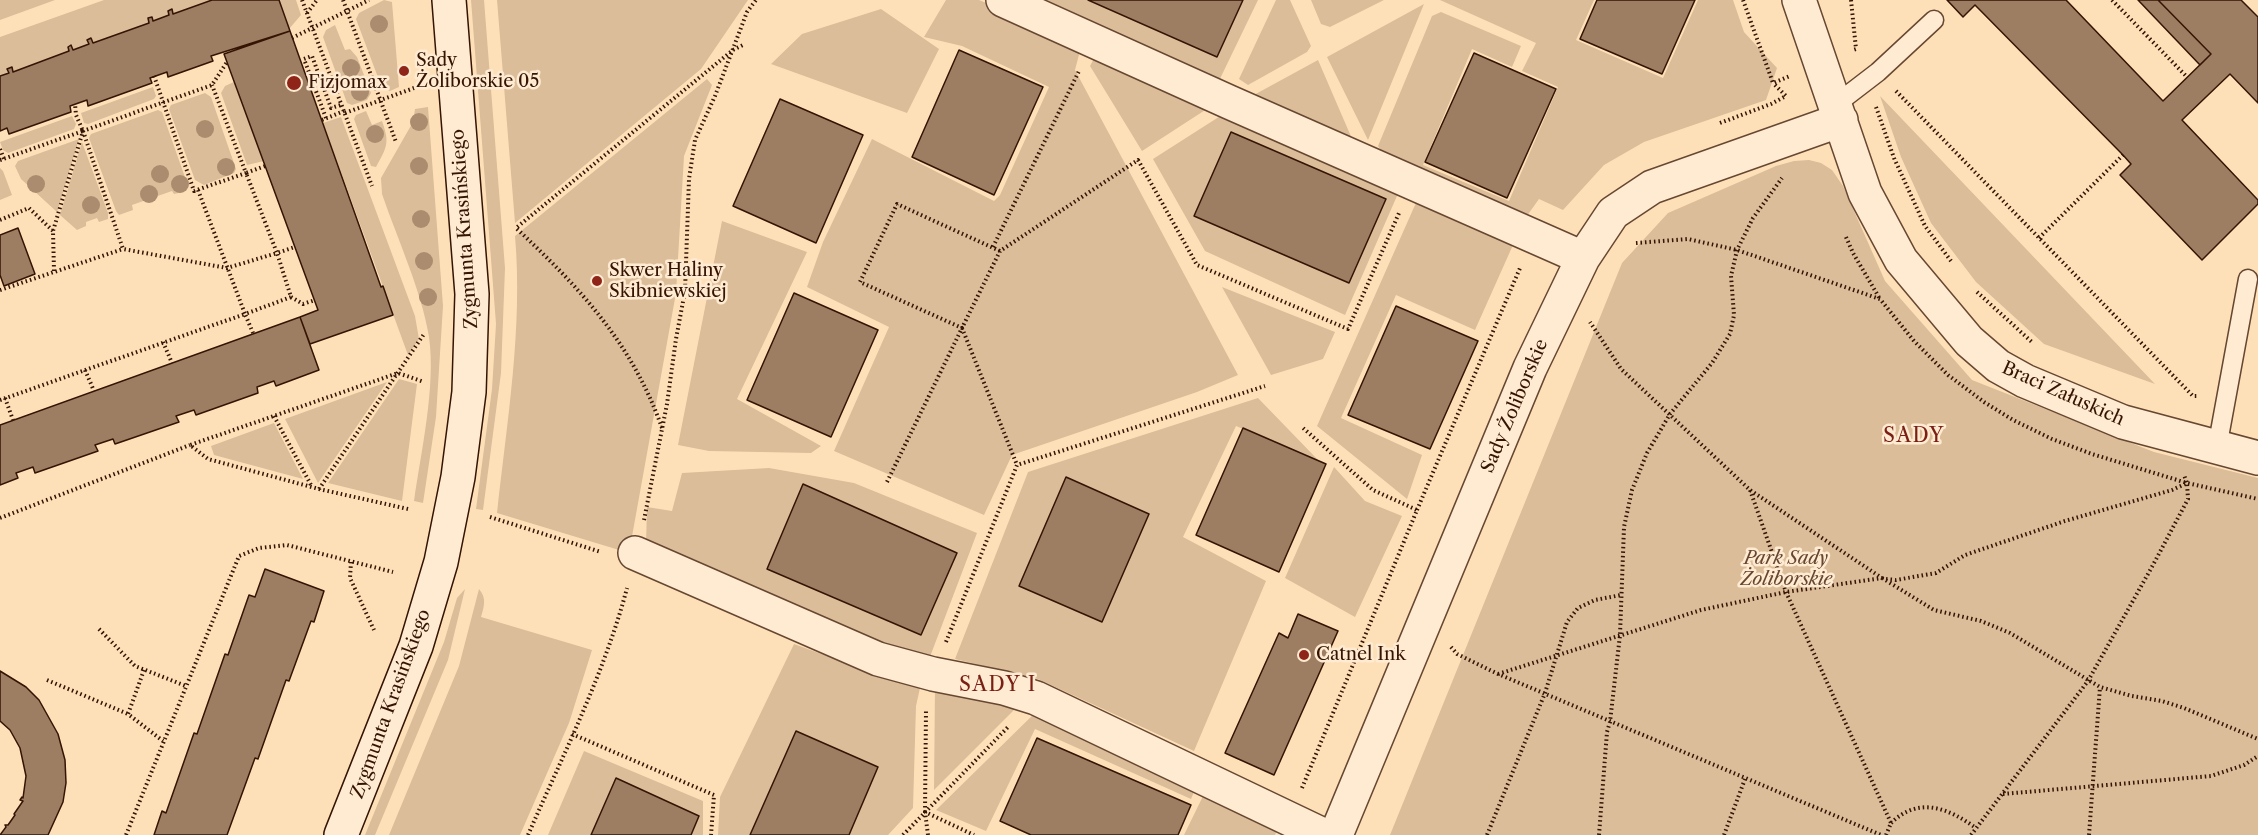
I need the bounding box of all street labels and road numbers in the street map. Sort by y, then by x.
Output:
street label: Zygmunta Krasińskiego [447,128,483,330]
street label: Sady Żoliborskie [1477,336,1553,476]
street label: Braci Załuskich [1998,357,2128,431]
street label: Zygmunta Krasińskiego [347,606,435,802]

